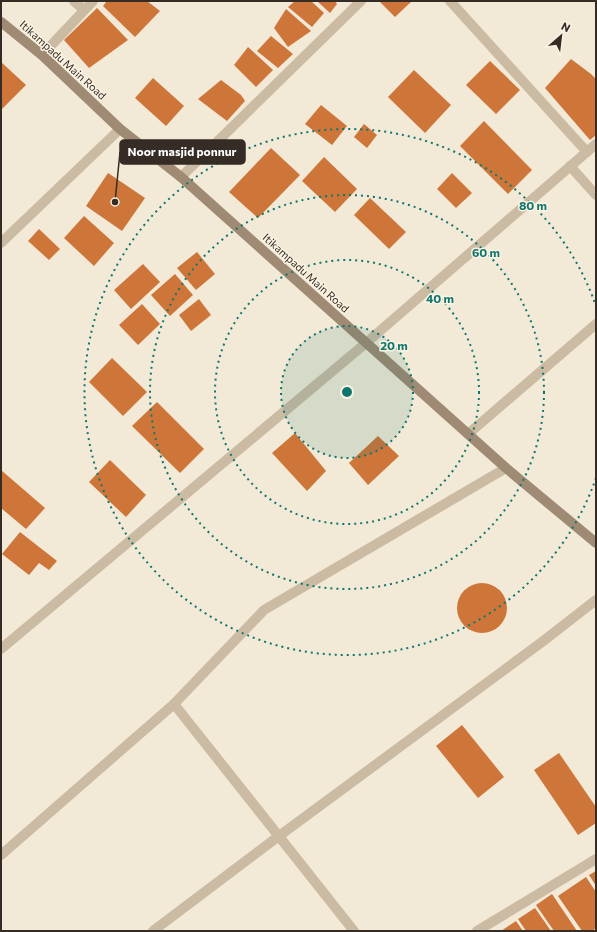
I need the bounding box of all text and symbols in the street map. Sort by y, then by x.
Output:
north arrow [541,16,581,56]
street label: Itikampadu Main Road [17,17,109,102]
text: N [559,19,573,34]
callout: Noor masjid ponnur [120,140,245,164]
text: Noor masjid ponnur [128,144,236,158]
text: 80 m [519,198,547,212]
street label: Itikampadu Main Road [260,230,352,315]
text: 60 m [472,245,500,259]
text: 40 m [426,291,454,305]
text: 20 m [380,338,408,352]
centre of rings [340,385,354,399]

